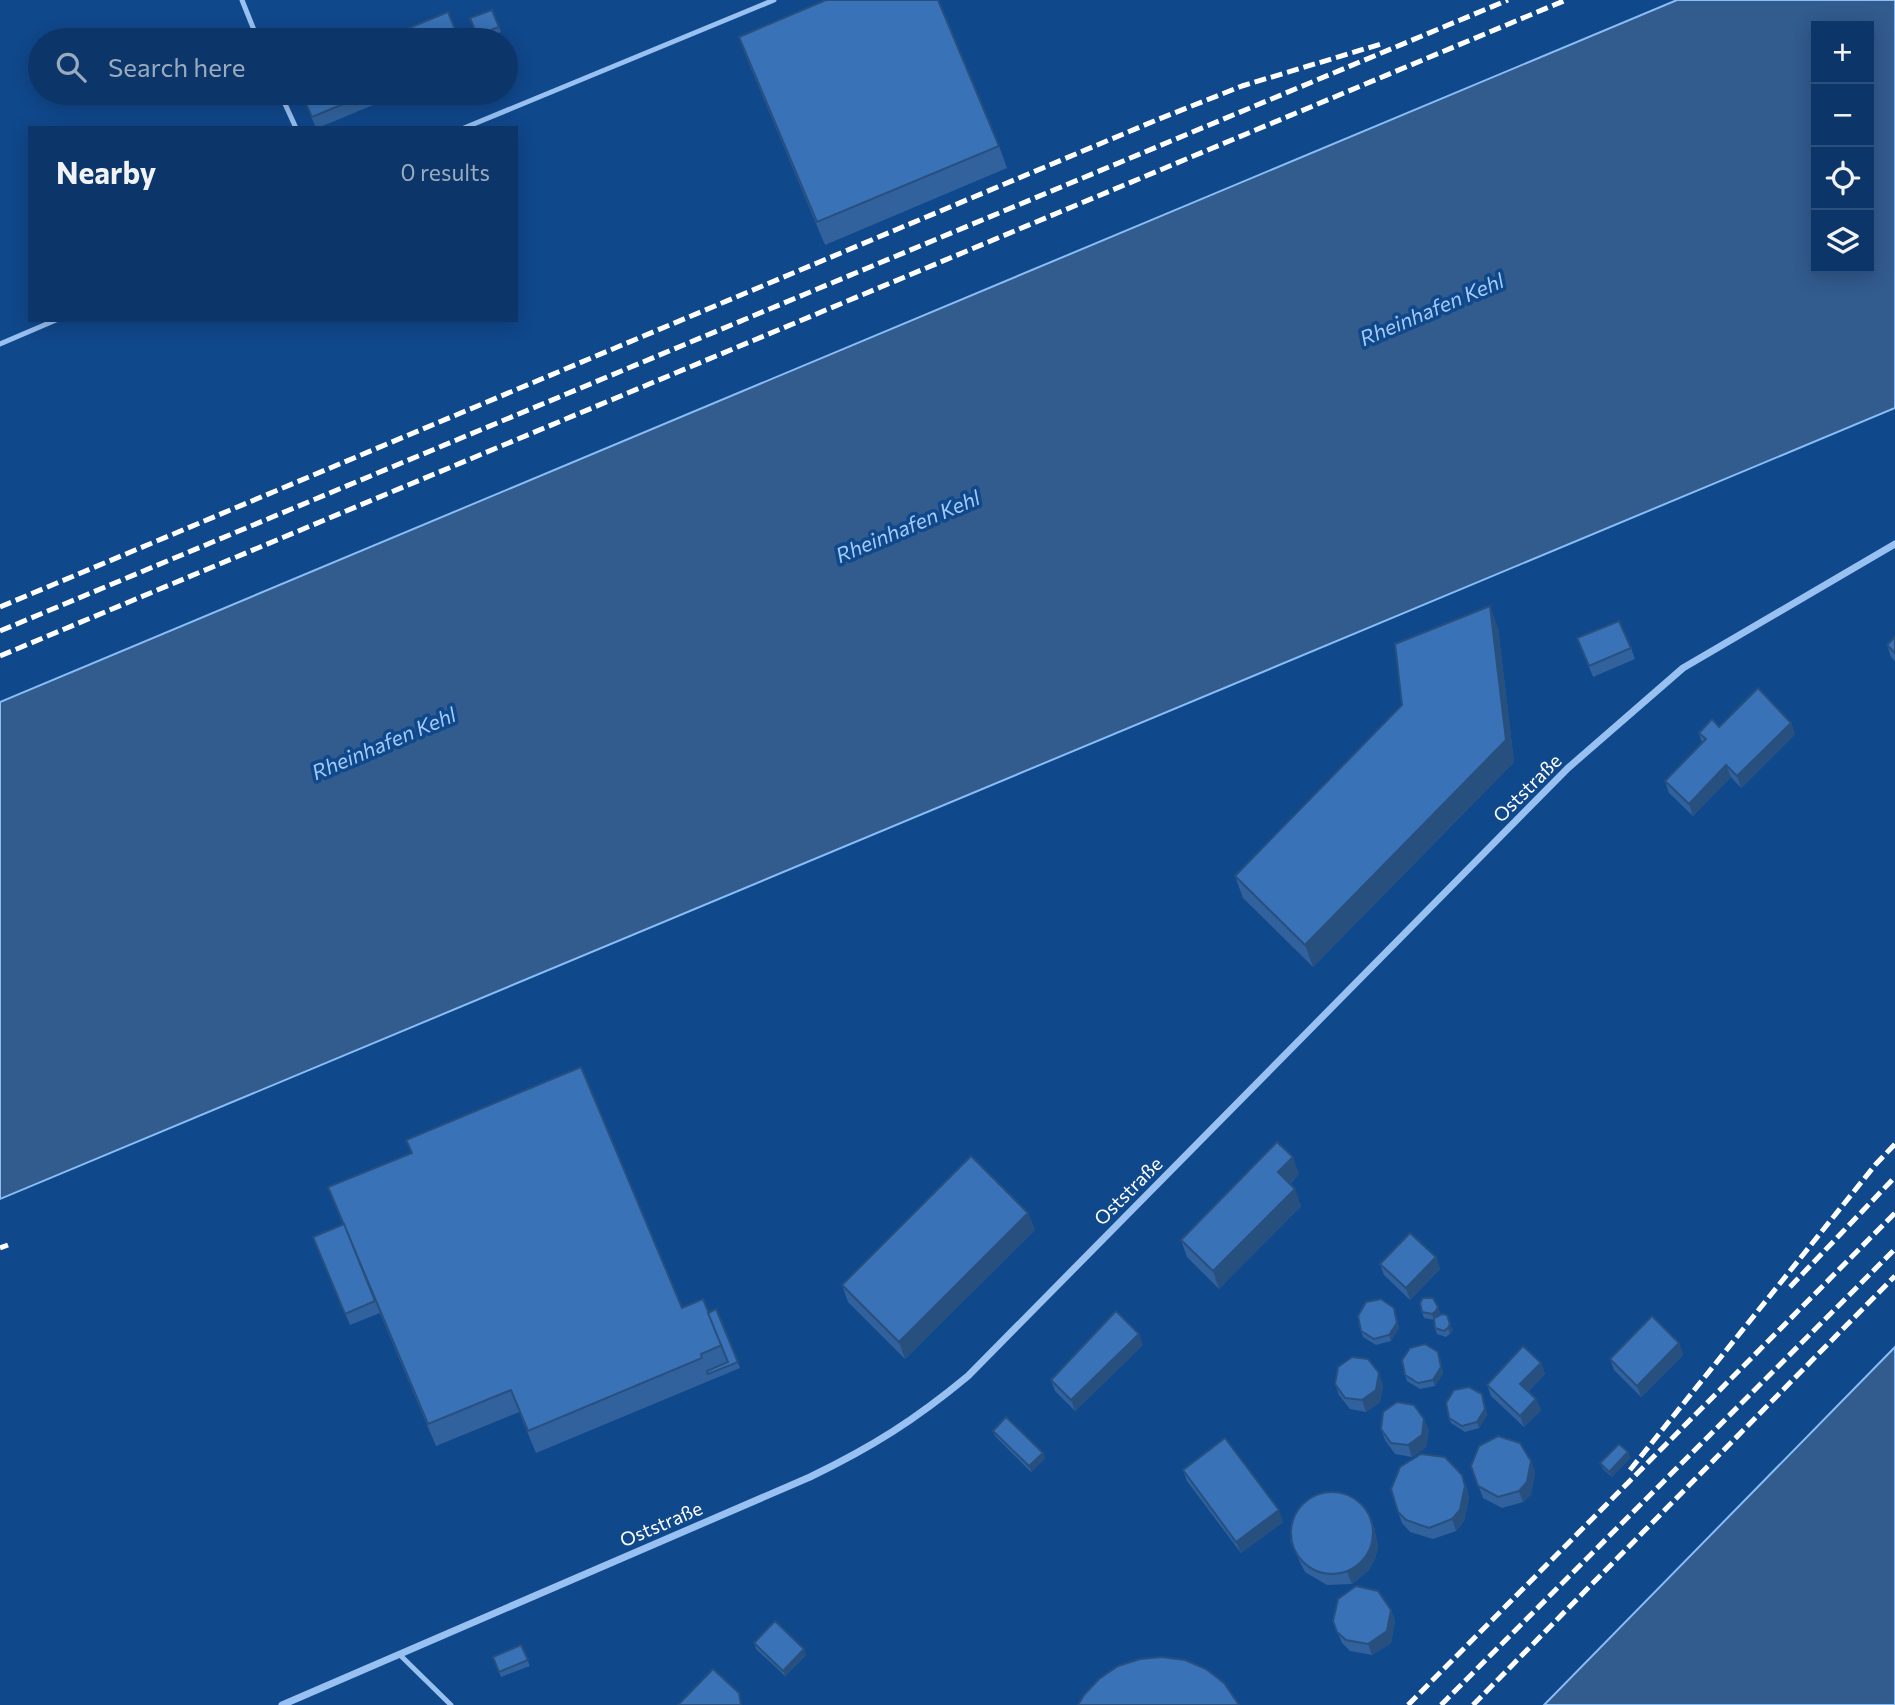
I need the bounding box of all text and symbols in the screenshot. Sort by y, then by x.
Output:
map controls [1811,21,1874,273]
button: + [1811,21,1874,84]
search box [28,28,518,105]
icon: search [52,48,90,86]
text: Search here [108,51,246,82]
button: − [1811,84,1874,147]
button: locate [1811,147,1874,210]
text: Nearby [56,153,156,190]
text: 0 results [401,158,490,186]
button: layers [1811,210,1874,273]
water label: Rheinhafen Kehl [1356,267,1508,350]
water label: Rheinhafen Kehl [832,484,984,567]
water label: Rheinhafen Kehl [308,701,460,784]
street label: Oststraße [1488,749,1566,827]
street label: Oststraße [1089,1152,1167,1230]
street label: Oststraße [616,1496,705,1551]

